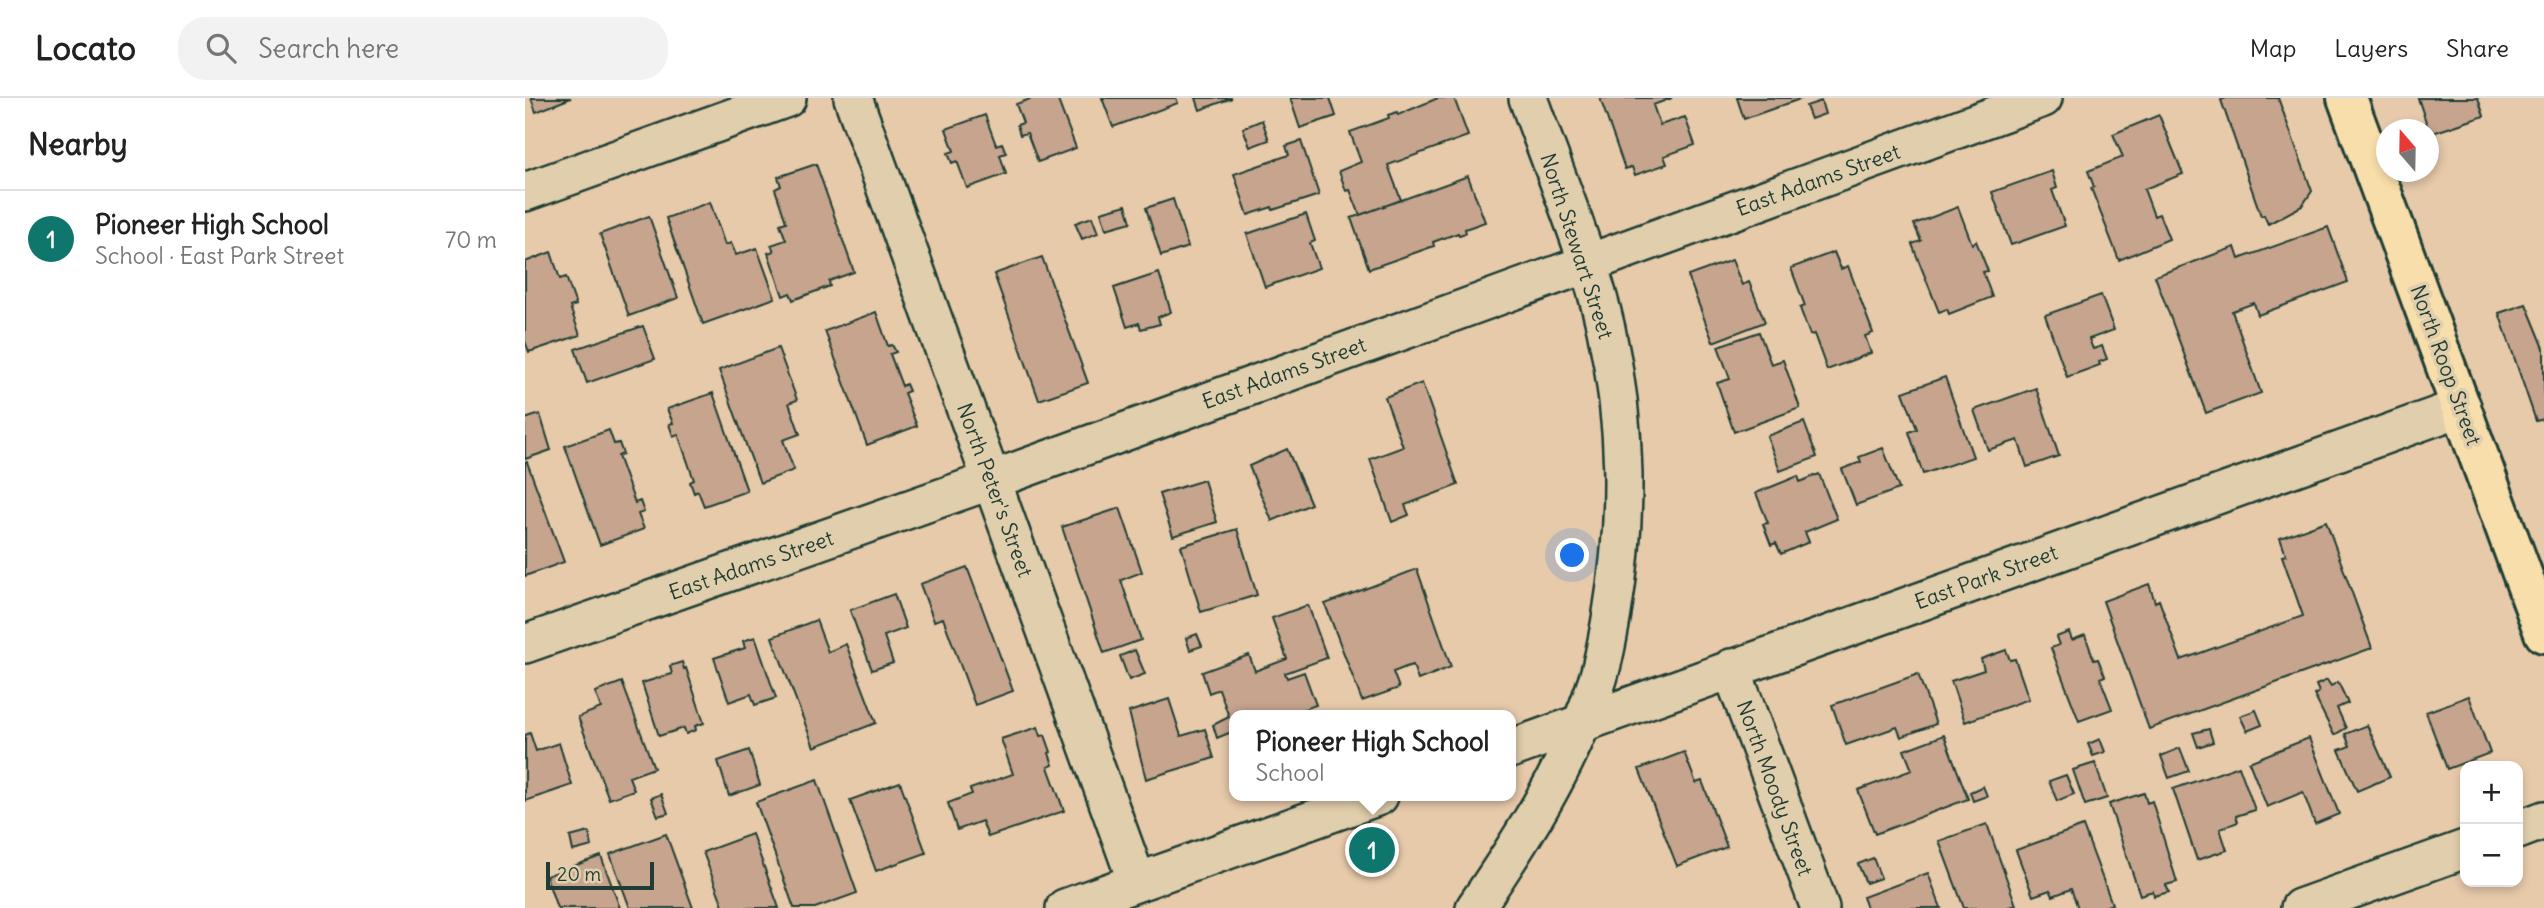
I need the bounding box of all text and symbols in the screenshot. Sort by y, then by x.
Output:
search box [178,17,668,80]
text: Locato [35,27,136,69]
icon: search [202,29,240,67]
text: Search here [258,32,399,65]
text: Map [2250,33,2296,63]
text: Layers [2334,33,2408,63]
text: Share [2446,33,2509,63]
north arrow [2376,119,2439,182]
text: Nearby [28,125,128,163]
street label: East Adams Street [1732,138,1904,222]
street label: North Stewart Street [1534,150,1620,342]
text: Pioneer High School [95,208,329,241]
text: 1 [46,225,56,254]
text: 70 m [445,225,497,254]
text: School · East Park Street [95,241,344,270]
street label: North Roop Street [2404,281,2488,449]
street label: East Adams Street [1198,331,1370,415]
street label: North Peter's Street [951,399,1039,581]
street label: East Adams Street [665,524,837,606]
your location [1555,538,1589,572]
street label: East Park Street [1911,539,2061,615]
street label: North Moody Street [1731,697,1819,879]
popup [1229,710,1516,801]
text: Pioneer High School [1256,725,1489,758]
text: School [1256,758,1324,787]
map controls [2460,761,2523,887]
button: + [2460,761,2523,824]
pin: 1 [1349,824,1395,876]
button: − [2460,824,2523,887]
scale bar [546,859,655,891]
text: 20 m [557,862,601,886]

